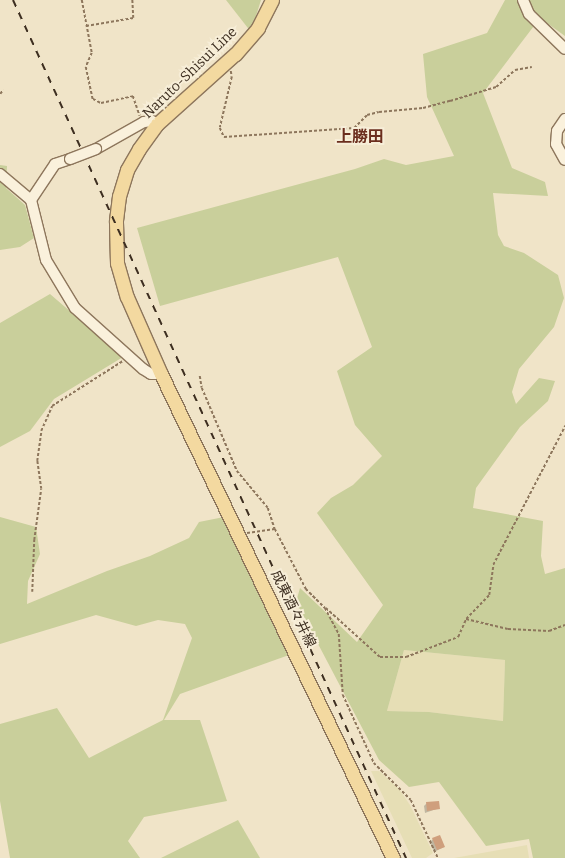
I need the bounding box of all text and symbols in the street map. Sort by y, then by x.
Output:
street label: Naruto-Shisui Line [139,24,241,122]
district label: 上勝田 [336,127,384,147]
street label: 成東酒々井線 [267,568,319,650]

